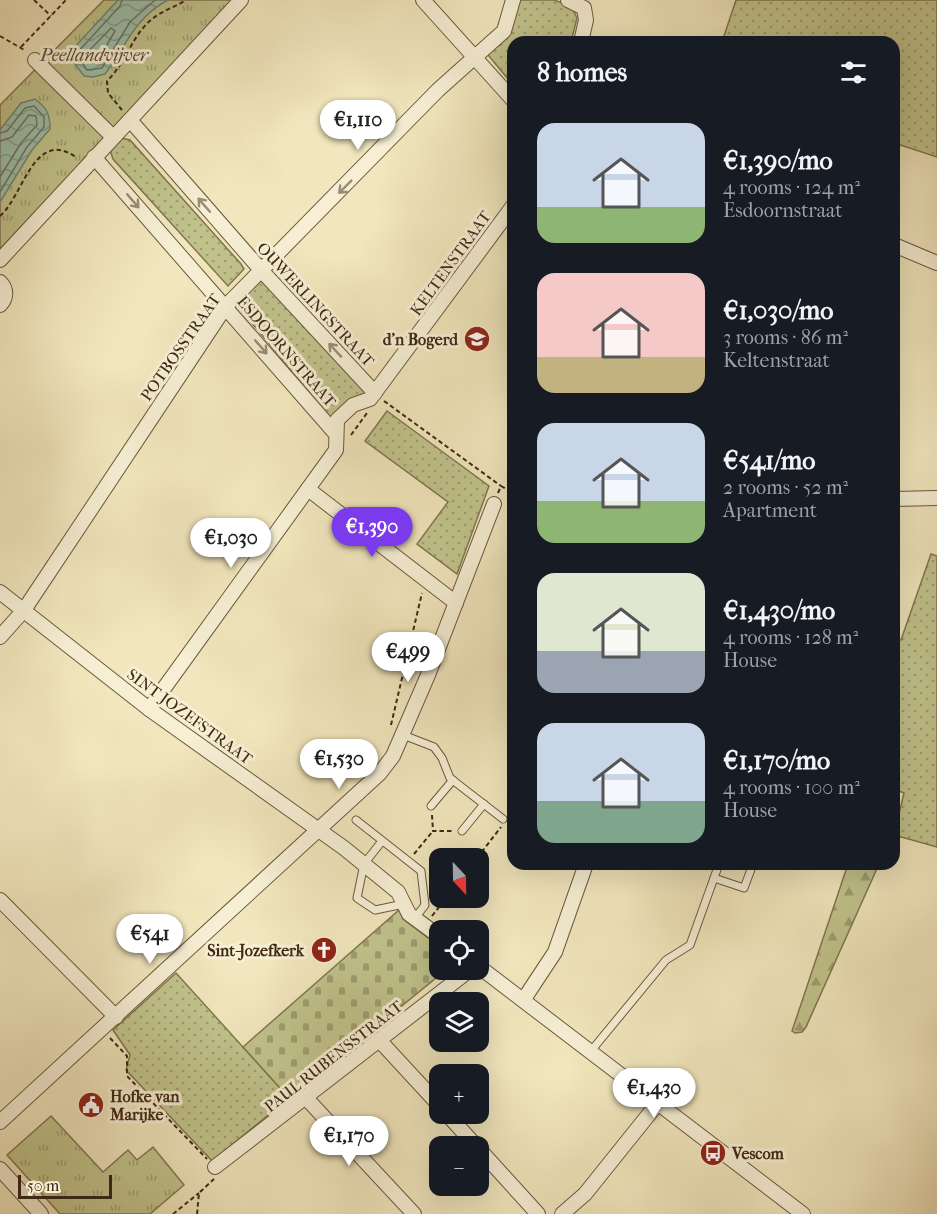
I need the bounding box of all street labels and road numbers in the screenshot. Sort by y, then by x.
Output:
street label: KELTENSTRAAT [406,207,495,319]
street label: OUWERLINGSTRAAT [253,238,378,370]
street label: POTBOSSTRAAT [136,290,225,404]
street label: ESDOORNSTRAAT [233,292,340,411]
street label: SINT JOZEFSTRAAT [123,665,256,768]
street label: PAUL RUBENSSTRAAT [260,996,406,1116]

